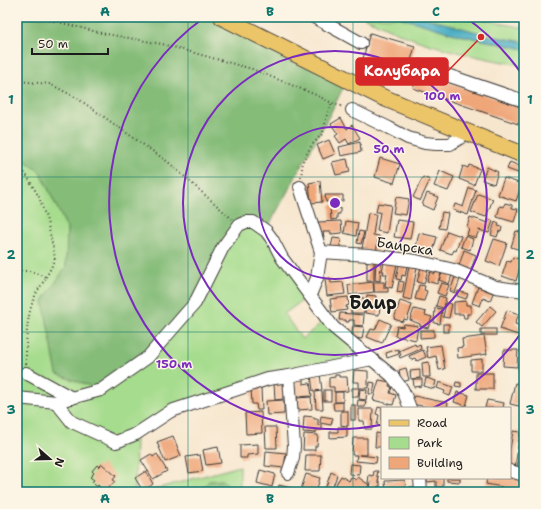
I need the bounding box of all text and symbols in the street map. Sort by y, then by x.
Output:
text: A [100,3,110,20]
text: B [266,3,274,20]
text: C [432,3,440,20]
scale bar [32,30,108,56]
text: 50 m [38,36,68,52]
callout: Колубара [356,58,448,85]
text: Колубара [364,61,441,81]
text: 100 m [424,88,461,104]
text: 1 [8,91,14,108]
text: 1 [527,91,533,108]
text: 50 m [374,141,405,157]
centre of rings [328,196,342,210]
street label: Баирска [375,233,435,259]
text: 2 [6,246,16,263]
text: 2 [525,246,535,263]
district label: Баир [349,291,397,315]
text: 150 m [156,356,192,372]
text: 3 [6,401,16,418]
text: 3 [525,401,535,418]
legend [381,407,511,479]
text: Road [417,415,448,431]
text: Park [417,435,443,451]
north arrow [30,439,70,479]
text: Building [417,455,463,471]
text: N [50,456,67,469]
text: A [100,490,110,507]
text: B [266,490,274,507]
text: C [432,490,440,507]

